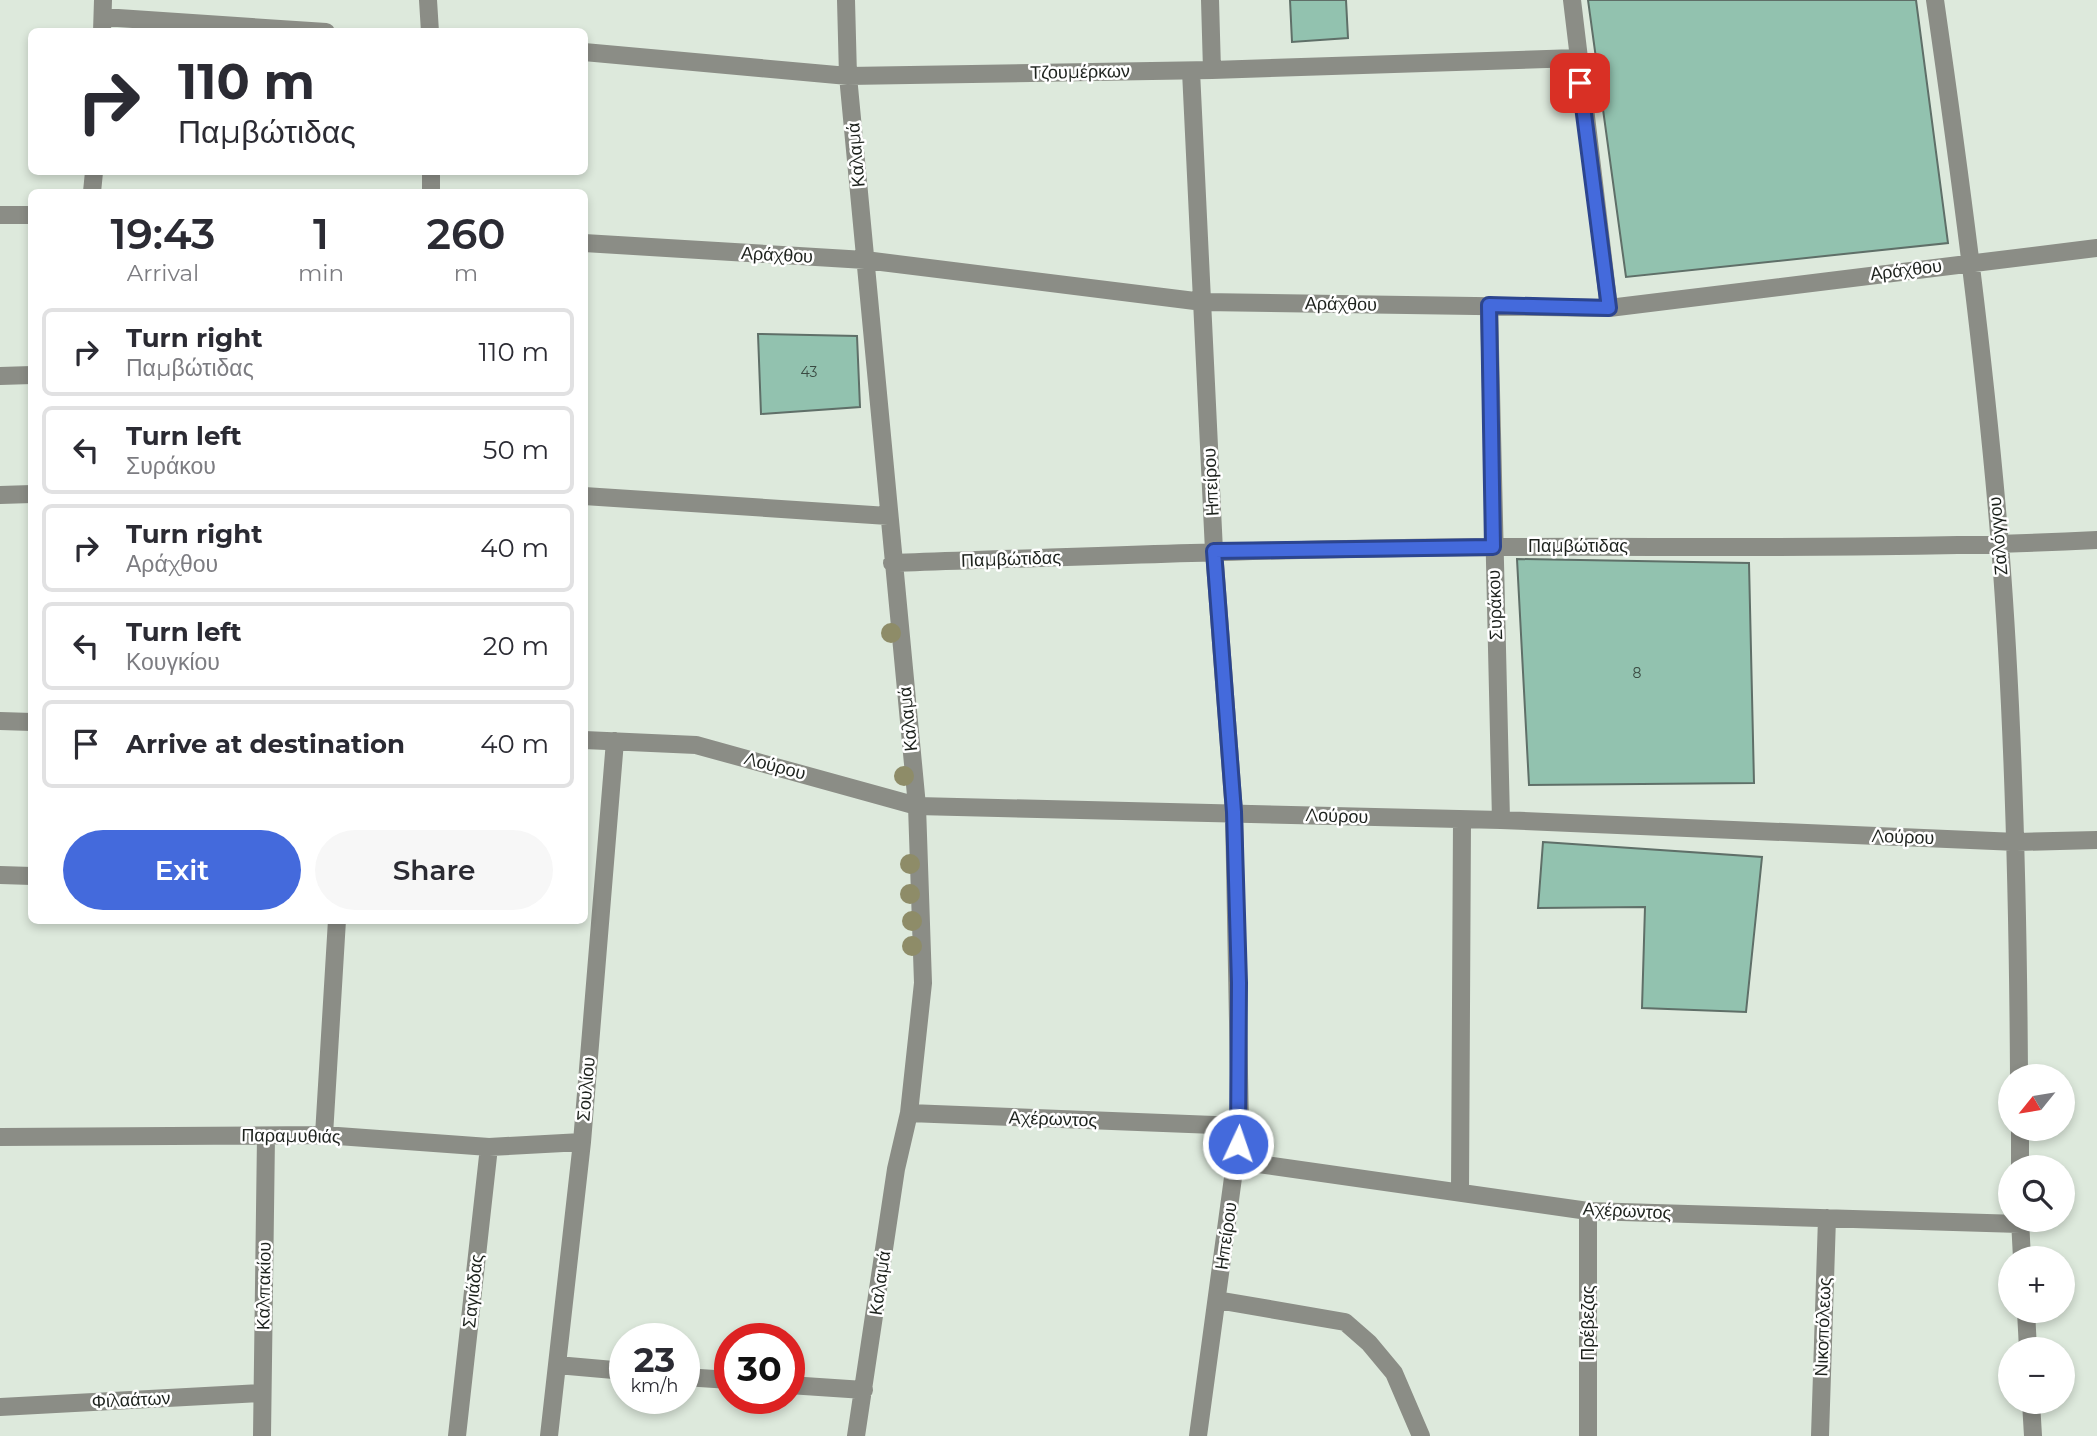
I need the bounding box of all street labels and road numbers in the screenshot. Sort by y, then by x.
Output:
street label: Τζουμέρκων [1030,60,1130,84]
street label: Καλαμά [842,122,870,188]
street label: Αράχθου [740,242,814,268]
street label: Αράχθου [1869,255,1943,285]
street label: Αράχθου [1305,292,1377,316]
street label: Ηπείρου [1198,447,1224,517]
street label: Ζαλόγγου [1984,496,2012,576]
street label: Παμβώτιδας [1528,535,1628,557]
street label: Παμβώτιδας [961,546,1062,572]
street label: Συράκου [1483,570,1507,640]
street label: Καλαμά [894,686,922,752]
street label: Λούρου [742,747,808,785]
street label: Λούρου [1305,804,1369,828]
street label: Λούρου [1871,825,1935,849]
street label: Σουλίου [572,1056,600,1122]
street label: Αχέρωντος [1008,1106,1098,1132]
street label: Παραμυθιάς [241,1124,341,1148]
street label: Αχέρωντος [1582,1198,1672,1224]
street label: Ηπείρου [1210,1201,1242,1271]
street label: Καλπακίου [252,1242,276,1330]
street label: Καλαμά [865,1249,895,1317]
street label: Σαγιάδας [458,1253,488,1329]
street label: Νικοπόλεως [1810,1277,1836,1377]
street label: Πρέβεζας [1577,1285,1599,1361]
street label: Φιλαάτων [91,1387,171,1413]

